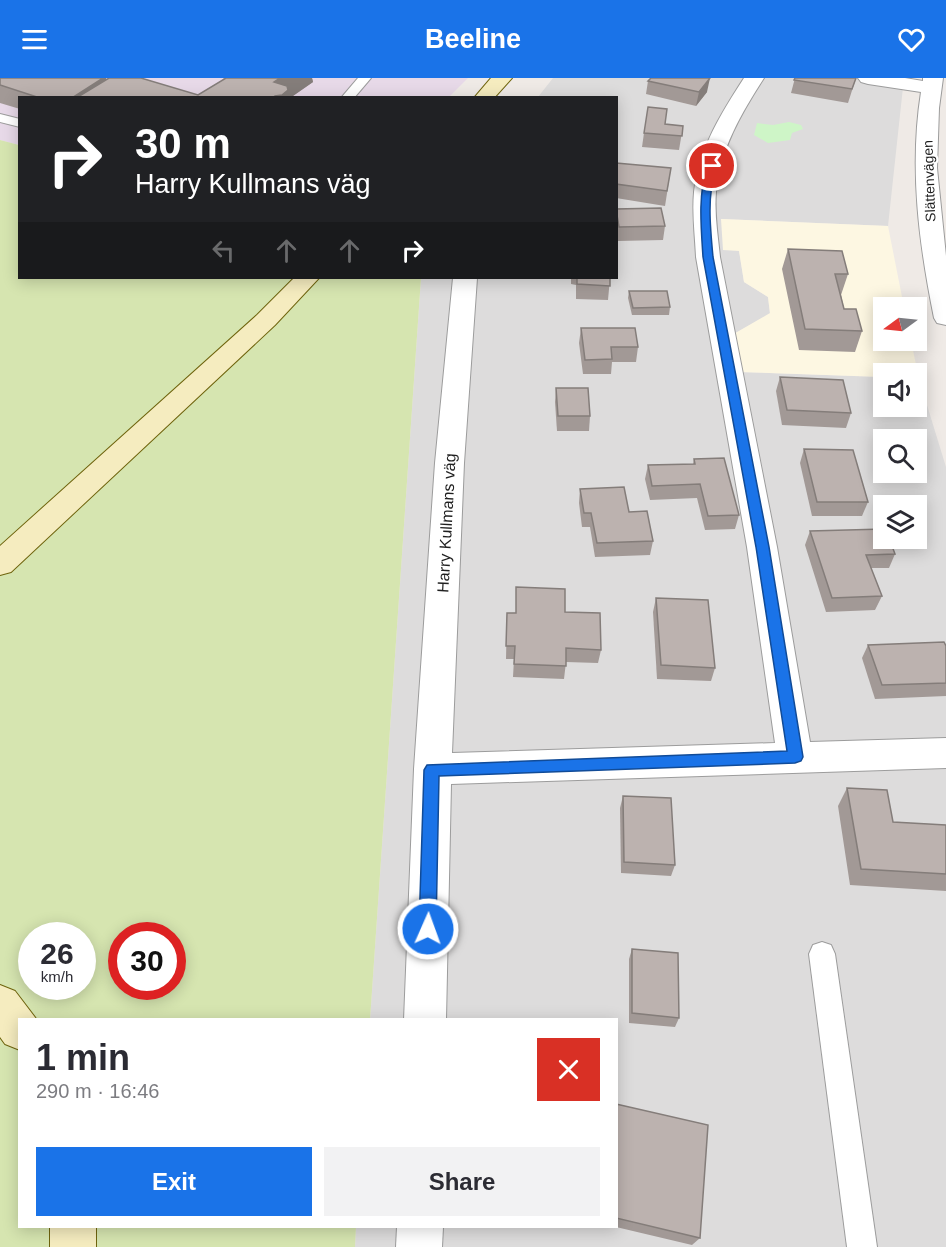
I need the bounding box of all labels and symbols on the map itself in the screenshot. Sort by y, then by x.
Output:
pin [686,140,737,191]
street label: Slättenvägen [920,140,938,222]
north arrow [873,297,927,351]
street label: Harry Kullmans väg [434,453,459,593]
position arrow [396,897,460,961]
speed limit sign: 30 [108,922,186,1000]

